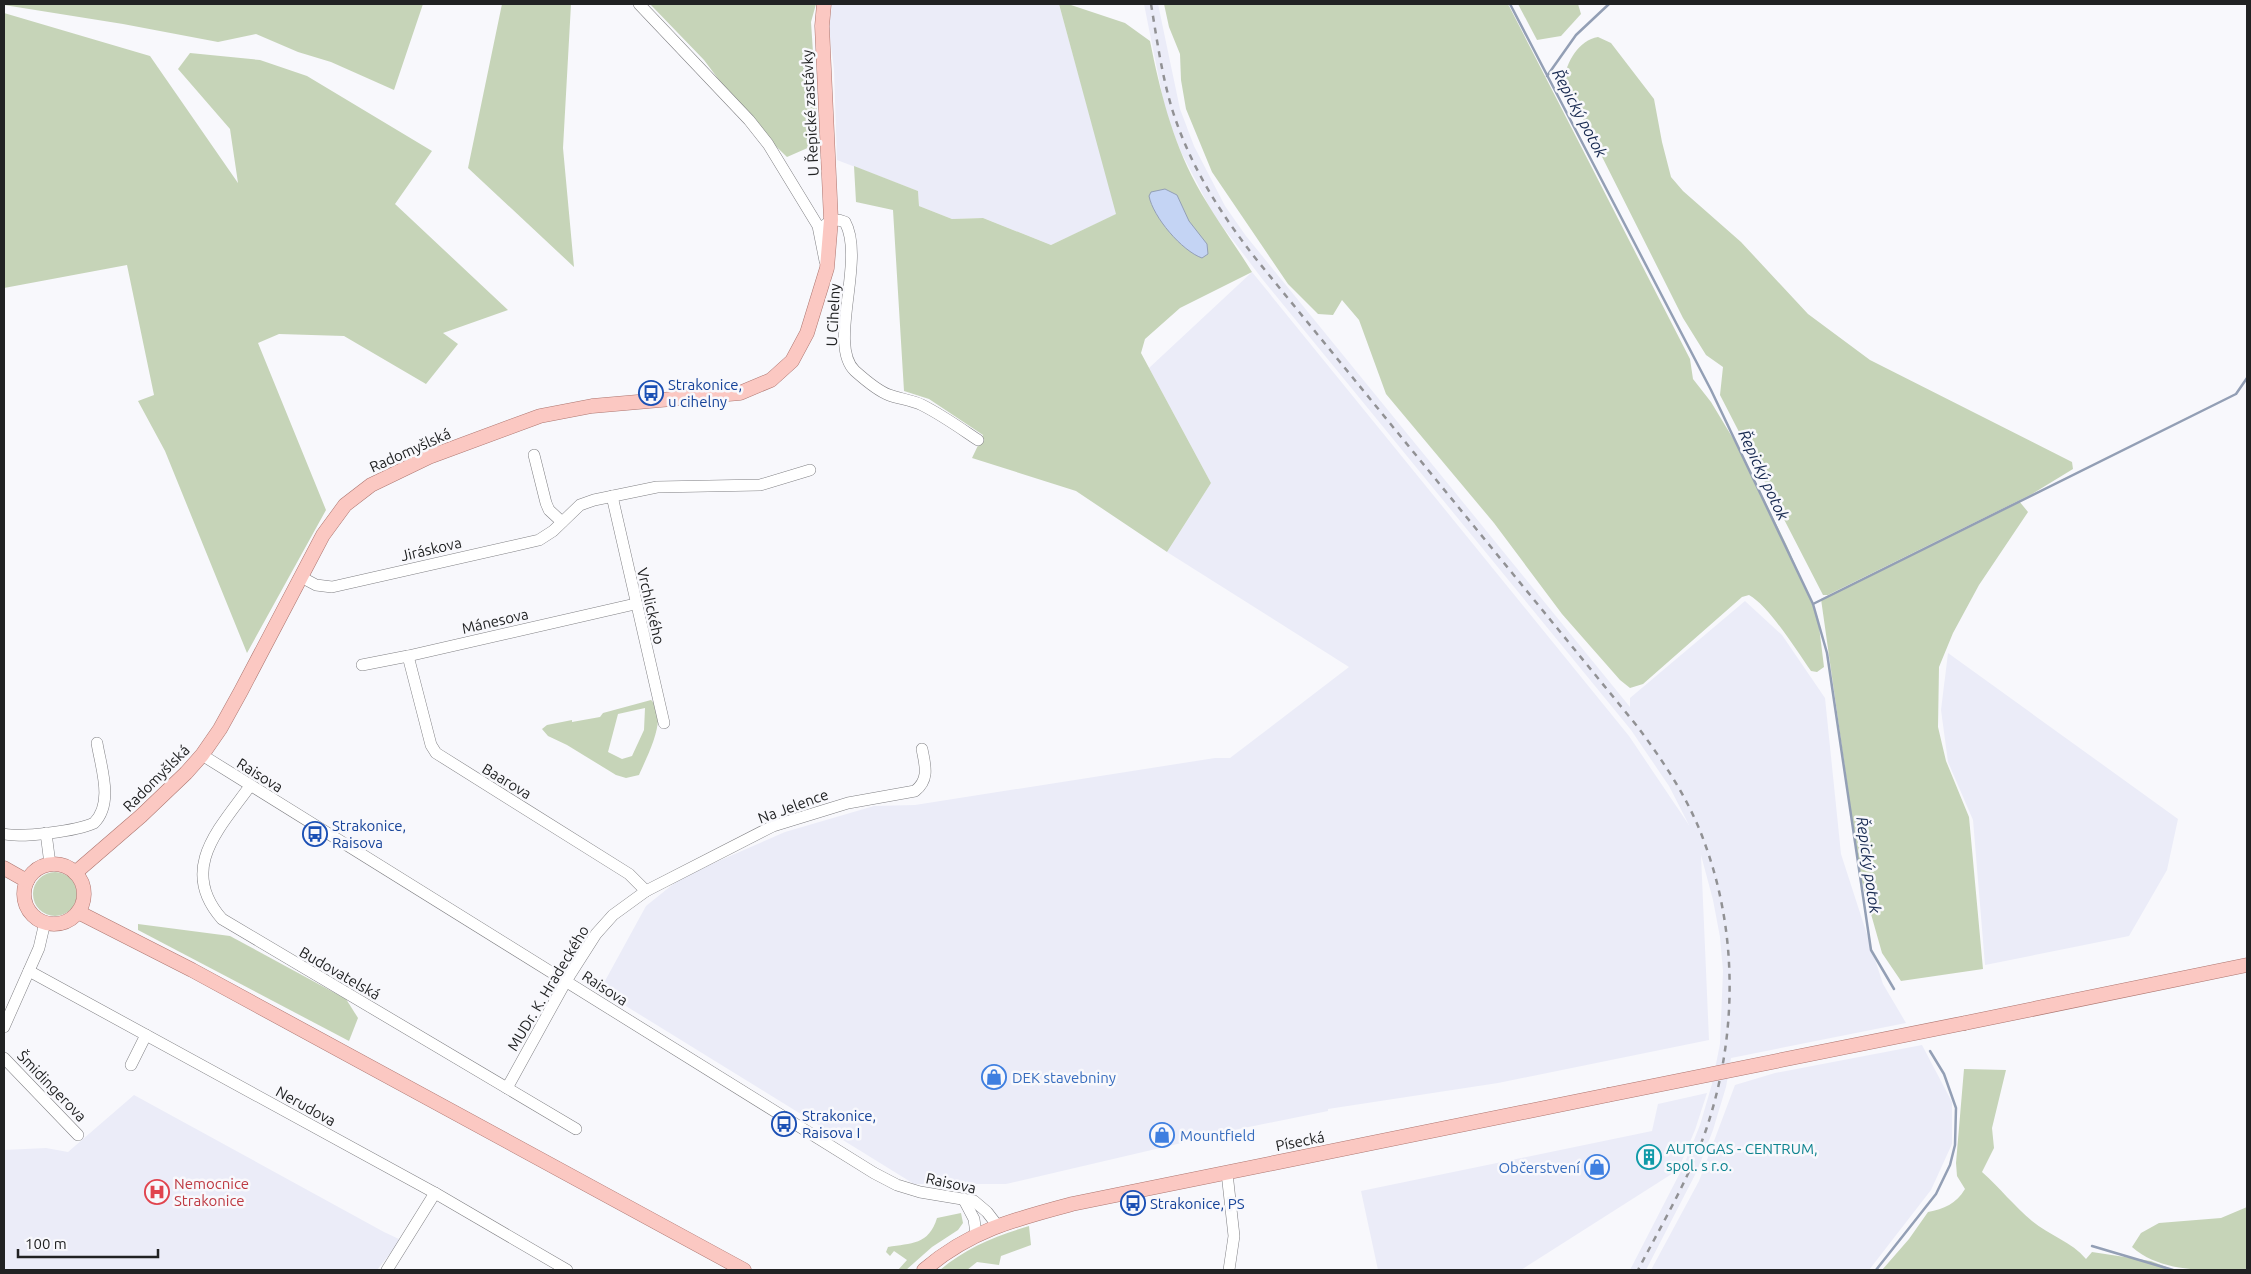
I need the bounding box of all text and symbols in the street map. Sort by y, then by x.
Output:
street label: U Řepické zastávky [798,49,822,177]
water label: Řepický potok [1549,65,1612,161]
street label: U Cihelny [823,283,843,347]
place label: Strakonice, u cihelny [668,376,742,410]
bus stop icon: Strakonice, u cihelny [638,380,664,406]
street label: Radomyšlská [367,425,453,475]
water label: Řepický potok [1735,427,1794,524]
street label: Jiráskova [399,534,463,564]
street label: Vrchlického [634,566,668,646]
street label: Mánesova [460,605,530,637]
street label: Radomyšlská [119,741,193,815]
street label: Raisova [234,754,286,796]
street label: Baarova [479,760,535,802]
street label: Na Jelence [756,785,830,827]
water label: Řepický potok [1853,815,1886,915]
place label: Strakonice, Raisova [332,817,406,851]
bus stop icon: Strakonice, Raisova [302,821,328,847]
street label: MUDr. K. Hradeckého [504,922,592,1054]
street label: Budovatelská [297,943,383,1003]
street label: Raisova [579,967,631,1009]
street label: Šmidingerova [14,1047,90,1125]
shop icon: DEK stavebniny [981,1064,1007,1090]
place label: DEK stavebniny [1012,1069,1116,1086]
street label: Nerudova [273,1083,339,1129]
place label: Strakonice, Raisova I [802,1107,876,1141]
bus stop icon: Strakonice, Raisova I [771,1111,797,1137]
shop icon: Mountfield [1149,1122,1175,1148]
place label: Mountfield [1180,1127,1255,1144]
street label: Písecká [1274,1128,1326,1154]
place label: AUTOGAS - CENTRUM, spol. s r.o. [1666,1140,1818,1174]
building icon: AUTOGAS - CENTRUM, spol. s r.o. [1636,1144,1662,1170]
shop icon: Občerstvení [1584,1154,1610,1180]
place label: Občerstvení [1498,1159,1580,1176]
street label: Raisova [924,1169,978,1197]
place label: Nemocnice Strakonice [174,1175,249,1209]
hospital icon: Nemocnice Strakonice [144,1179,170,1205]
bus stop icon: Strakonice, PS [1120,1190,1146,1216]
place label: Strakonice, PS [1150,1195,1245,1212]
scale bar [18,1226,158,1258]
text: 100 m [25,1235,67,1252]

